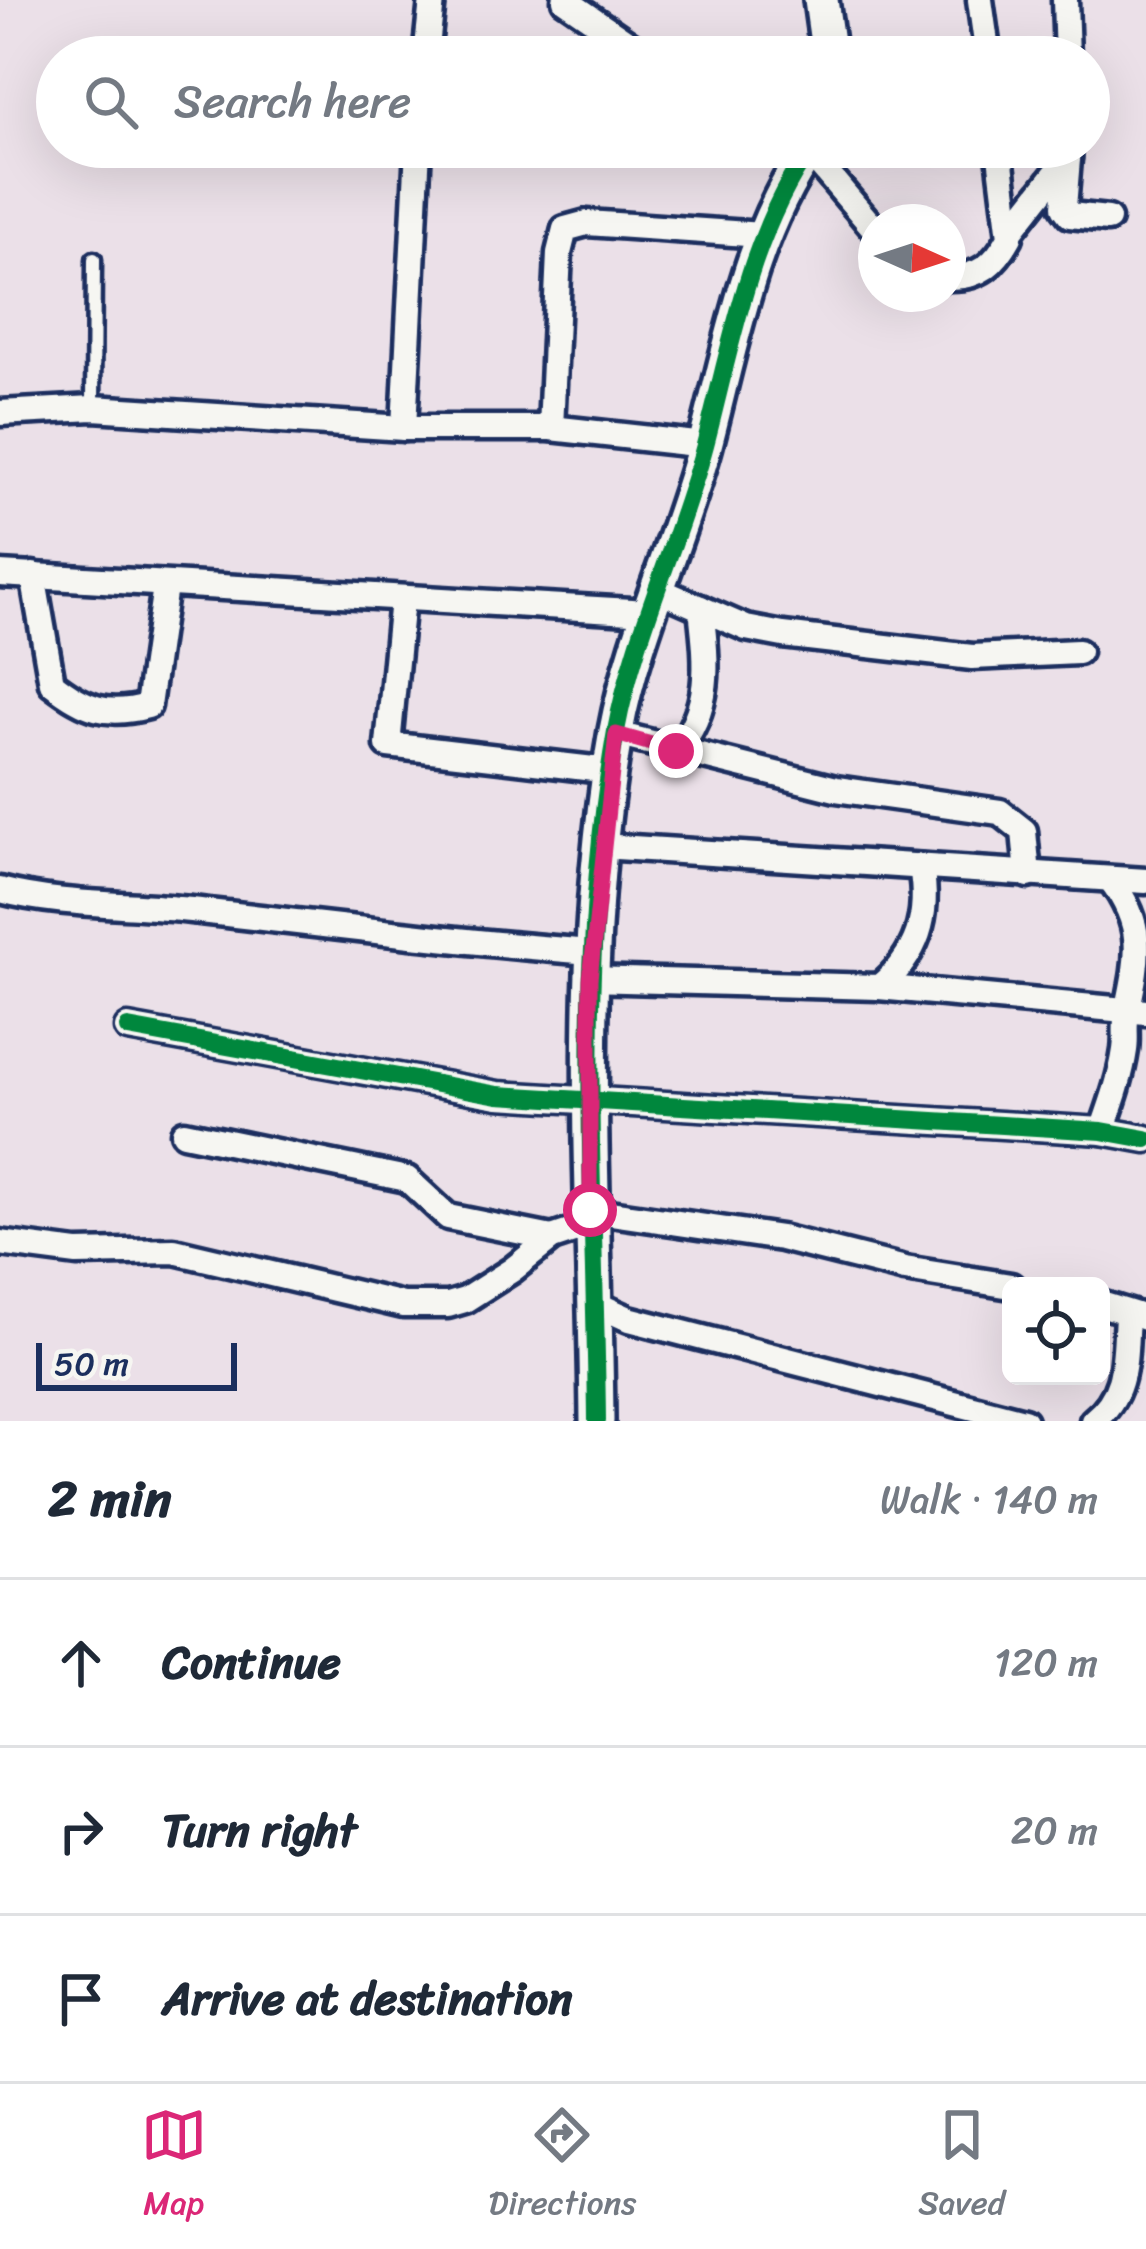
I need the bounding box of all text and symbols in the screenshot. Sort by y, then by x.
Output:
search box [36,36,1110,168]
text: Search here [174,62,411,142]
icon: search [78,69,144,135]
north arrow [858,204,966,312]
route end [649,724,703,778]
route start [563,1183,617,1237]
map controls [1002,1277,1110,1385]
button: locate [1002,1277,1110,1385]
text: 50 m [54,1335,129,1393]
scale bar [36,1337,237,1390]
text: 2 min [48,1454,171,1544]
text: Walk · 140 m [880,1465,1098,1534]
text: Continue [162,1623,341,1703]
text: 120 m [994,1628,1098,1697]
icon: ahead [48,1630,114,1696]
text: Turn right [162,1791,357,1871]
text: 20 m [1011,1796,1098,1865]
icon: right [48,1798,114,1864]
text: Arrive at destination [162,1959,572,2039]
icon: arrive [48,1966,114,2032]
tab: Map [141,2102,207,2232]
tab: Directions [489,2102,636,2232]
tab: Saved [918,2102,1005,2232]

